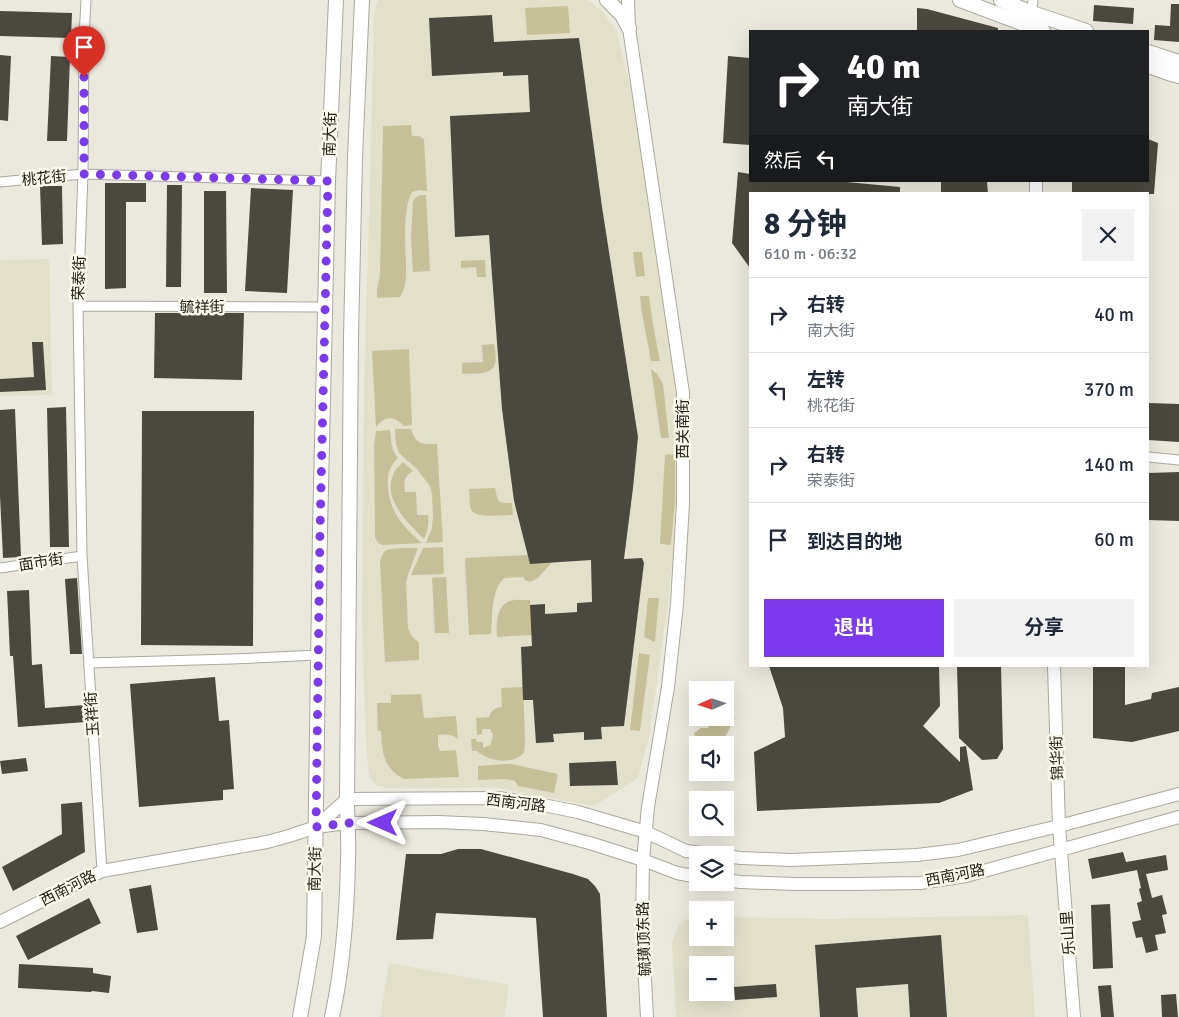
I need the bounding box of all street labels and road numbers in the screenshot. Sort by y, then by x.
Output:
street label: 南大街 [320,111,340,157]
street label: 桃花街 [21,167,67,189]
street label: 荣泰街 [69,255,89,301]
street label: 毓祥街 [179,298,225,316]
street label: 西关南街 [674,399,692,459]
street label: 面市街 [17,550,65,574]
street label: 玉祥街 [81,691,103,737]
street label: 锦华街 [1047,735,1067,781]
street label: 西南河路 [485,790,547,816]
street label: 南大街 [306,846,324,892]
street label: 西南河路 [924,860,986,890]
street label: 西南河路 [37,866,99,910]
street label: 毓璜顶东路 [634,901,654,977]
street label: 乐山里 [1057,910,1079,956]

